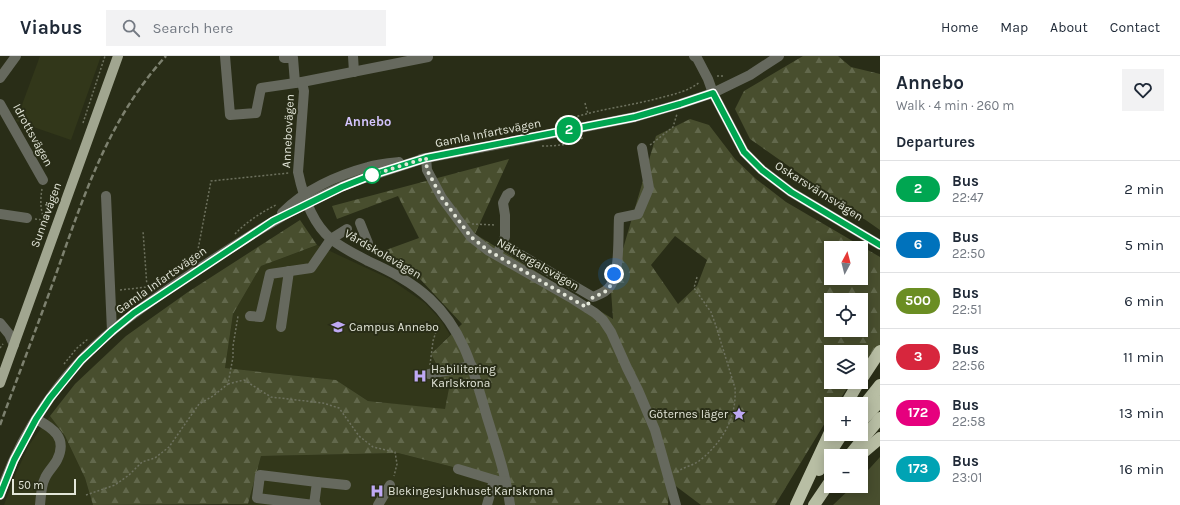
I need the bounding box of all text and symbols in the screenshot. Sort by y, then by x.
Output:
search box [106,10,386,46]
text: Viabus [20,17,82,39]
icon: search [120,17,142,39]
text: Search here [152,19,233,37]
text: Home [941,19,978,36]
text: Map [1000,19,1028,36]
text: About [1050,19,1088,36]
text: Contact [1110,19,1160,36]
button: heart [1122,69,1164,111]
text: Annebo [896,72,964,94]
street label: Annebovägen [279,94,297,168]
text: Walk · 4 min · 260 m [896,98,1015,113]
street label: Idrottsvägen [10,101,56,169]
district label: Annebo [345,114,391,129]
street label: Gamla Infartsvägen [434,116,542,150]
line badge: 2 [556,117,582,143]
text: 2 [565,121,573,138]
text: Departures [896,133,975,151]
street label: Oskarsvärnsvägen [772,158,866,224]
unlabelled marker [363,166,381,184]
text: Bus [952,172,979,190]
street label: Sunnavägen [28,180,64,250]
text: 2 [914,180,922,197]
text: 2 min [1124,180,1164,198]
text: 22:47 [952,190,983,205]
street label: Vårdskolevägen [342,226,424,282]
text: Bus [952,228,979,246]
street label: Näktergalsvägen [495,235,581,293]
text: 6 [914,236,922,253]
text: 5 min [1124,236,1164,254]
north arrow [824,241,868,285]
map controls [824,241,868,493]
street label: Gamla Infartsvägen [113,243,209,317]
text: 22:50 [952,246,985,261]
your location [604,264,624,284]
text: Bus [952,284,979,302]
text: 500 [905,292,931,309]
text: 6 min [1124,292,1164,310]
button: locate [824,293,868,337]
text: 22:51 [952,302,982,317]
school or university icon: Campus Annebo [330,319,346,335]
place label: Campus Annebo [349,320,439,334]
text: Bus [952,340,979,358]
button: layers [824,345,868,389]
text: 3 [914,348,922,365]
text: 11 min [1123,348,1164,366]
text: 22:56 [952,358,985,373]
place label: Habilitering Karlskrona [431,362,496,390]
hospital icon: Habilitering Karlskrona [412,368,428,384]
text: Bus [952,396,979,414]
button: + [824,397,868,441]
text: 172 [908,404,928,421]
text: 13 min [1119,404,1164,422]
place icon: Göternes läger [731,406,747,422]
place label: Göternes läger [649,407,729,421]
text: 22:58 [952,414,985,429]
button: − [824,449,868,493]
text: Bus [952,452,979,470]
text: 173 [908,460,928,477]
text: 16 min [1119,460,1164,478]
text: 23:01 [952,470,982,485]
scale bar [12,477,76,496]
text: 50 m [18,479,44,492]
hospital icon: Blekingesjukhuset Karlskrona [369,483,385,499]
place label: Blekingesjukhuset Karlskrona [388,484,553,498]

